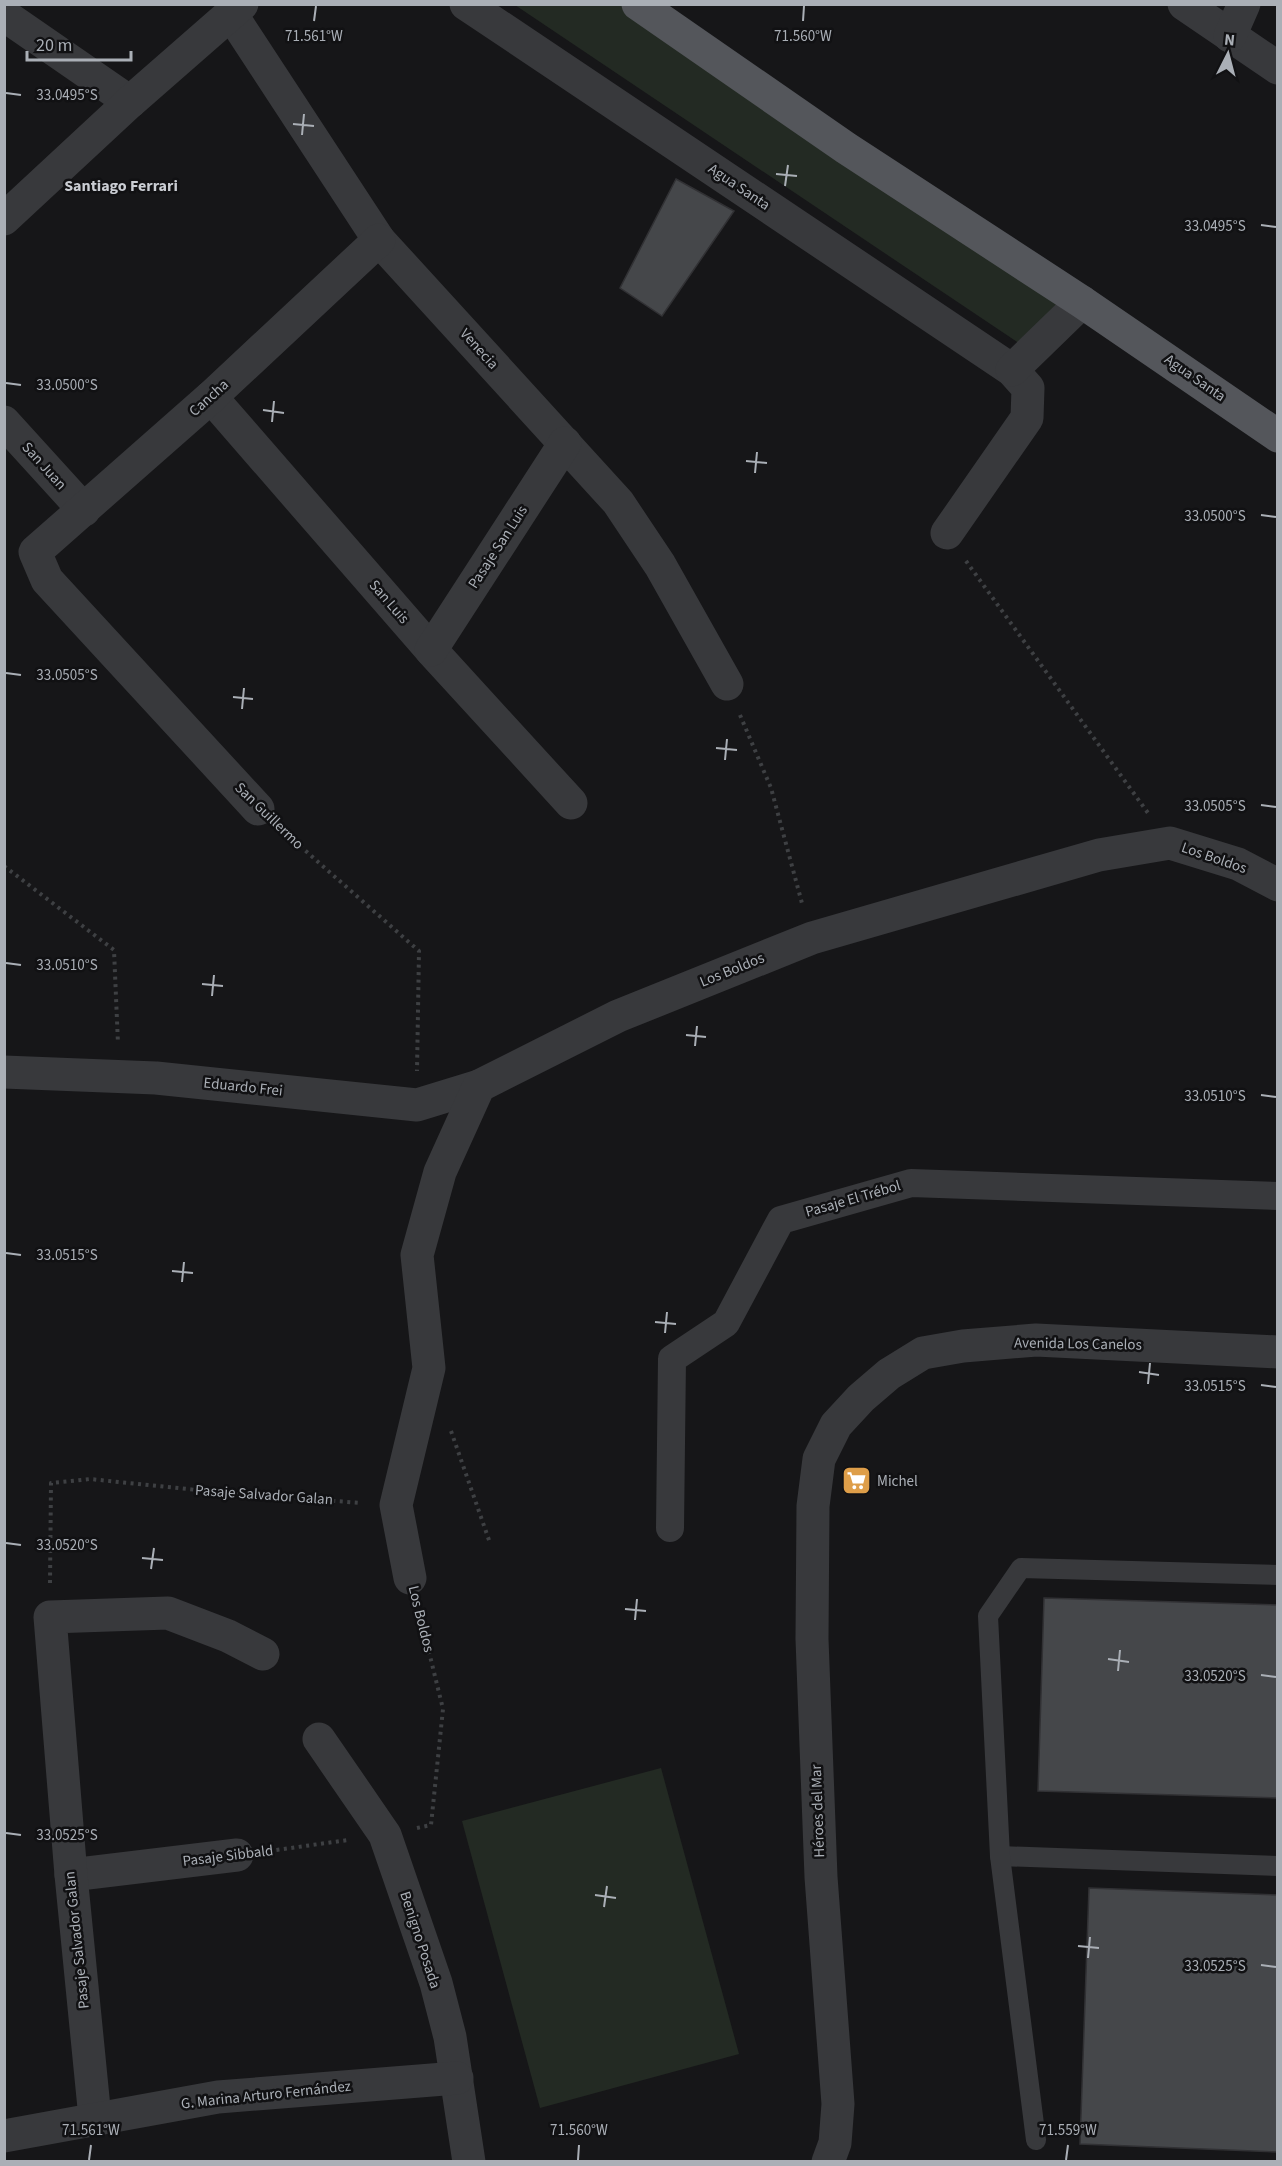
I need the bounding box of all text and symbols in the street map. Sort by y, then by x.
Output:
scale bar [27,24,130,62]
north arrow [1198,24,1258,84]
text: 71.561°W [285,26,343,47]
text: 71.560°W [774,26,832,47]
text: N [1223,29,1236,52]
text: 20 m [36,33,72,58]
text: 33.0495°S [36,85,98,106]
street label: Agua Santa [704,159,774,215]
district label: Santiago Ferrari [64,175,178,197]
text: 33.0495°S [1184,216,1246,237]
street label: Venecia [455,324,503,374]
street label: Agua Santa [1160,349,1230,407]
text: 33.0500°S [36,375,98,396]
street label: Cancha [185,375,233,421]
street label: San Juan [17,437,71,495]
street label: Pasaje San Luis [463,501,533,593]
text: 33.0500°S [1184,506,1246,527]
street label: San Luis [364,575,414,629]
text: 33.0505°S [36,665,98,686]
street label: San Guillermo [230,778,308,854]
text: 33.0505°S [1184,796,1246,817]
street label: Los Boldos [1178,837,1250,879]
street label: Los Boldos [697,948,767,992]
text: 33.0510°S [36,955,98,976]
street label: Eduardo Frei [202,1072,284,1102]
text: 33.0510°S [1184,1086,1246,1107]
street label: Pasaje El Trébol [803,1175,903,1223]
text: 33.0515°S [36,1245,98,1266]
street label: Avenida Los Canelos [1014,1332,1142,1356]
text: 33.0515°S [1184,1376,1246,1397]
supermarket icon: Michel [840,1465,872,1497]
place label: Michel [877,1471,918,1492]
street label: Pasaje Salvador Galan [194,1480,334,1510]
text: 33.0520°S [36,1535,98,1556]
street label: Los Boldos [403,1583,439,1655]
text: 33.0520°S [1184,1666,1246,1687]
street label: Héroes del Mar [806,1763,830,1858]
text: 33.0525°S [36,1825,98,1846]
street label: Pasaje Sibbald [181,1840,275,1872]
street label: Pasaje Salvador Galan [59,1870,95,2010]
street label: Benigno Posada [394,1889,446,1991]
text: 33.0525°S [1184,1956,1246,1977]
street label: G. Marina Arturo Fernández [180,2076,352,2114]
text: 71.561°W [62,2120,120,2141]
text: 71.560°W [550,2120,608,2141]
text: 71.559°W [1039,2120,1097,2141]

